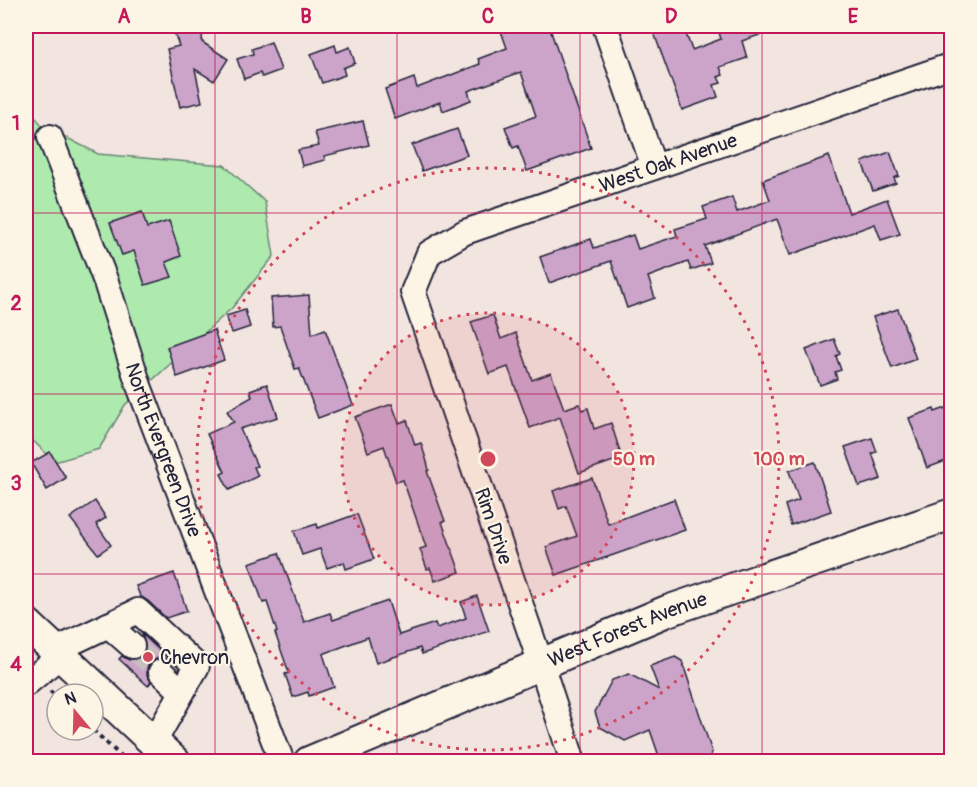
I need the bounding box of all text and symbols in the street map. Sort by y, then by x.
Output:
text: A [118,4,131,29]
text: B [300,4,312,29]
text: C [482,4,494,29]
text: D [665,4,678,29]
text: E [848,4,859,29]
text: 1 [12,111,20,136]
street label: West Oak Avenue [596,128,741,198]
text: 2 [10,291,22,316]
street label: North Evergreen Drive [119,360,207,541]
text: 50 m [613,448,655,471]
text: 100 m [753,448,805,471]
centre of rings [478,449,498,469]
text: 3 [10,471,22,496]
street label: Rim Drive [469,485,518,568]
street label: West Forest Avenue [544,586,710,673]
place label: Chevron [160,645,229,670]
marker: Chevron [141,650,155,664]
text: 4 [10,652,22,677]
north arrow [45,682,105,742]
text: N [62,687,79,710]

